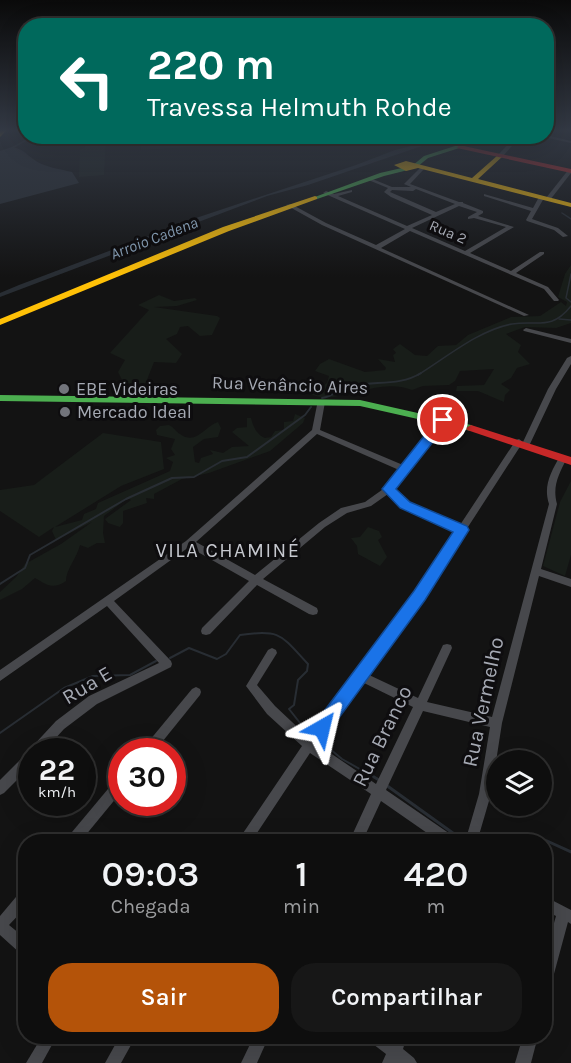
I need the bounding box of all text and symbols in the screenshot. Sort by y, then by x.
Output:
text: 220 m [147,40,275,90]
icon: left [48,42,126,120]
text: Travessa Helmuth Rohde [147,91,452,123]
water label: Arroio Cadena [108,213,200,263]
street label: Rua 2 [427,216,469,248]
street label: Rua Venâncio Aires [212,371,368,399]
place label: EBE Videiras [76,378,178,400]
marker: EBE Videiras [57,382,71,396]
pin [417,394,468,445]
place label: Mercado Ideal [77,401,192,423]
icon: arrive [426,403,459,436]
marker: Mercado Ideal [58,405,72,419]
district label: VILA CHAMINÉ [155,538,301,562]
street label: Rua Vermelho [458,635,508,769]
street label: Rua E [58,661,116,709]
street label: Rua Branco [347,682,417,790]
position arrow [290,696,354,760]
speed limit sign: 30 [108,738,186,816]
map controls [486,750,552,816]
button: layers [486,750,552,816]
text: 22 [39,752,75,788]
text: km/h [38,783,76,801]
text: 09:03 [102,853,199,895]
text: 1 [295,853,308,895]
text: 420 [403,853,468,895]
text: Chegada [111,895,190,918]
text: min [283,895,320,918]
text: m [427,895,445,918]
button: Sair [48,963,279,1032]
button: Compartilhar [291,963,522,1032]

